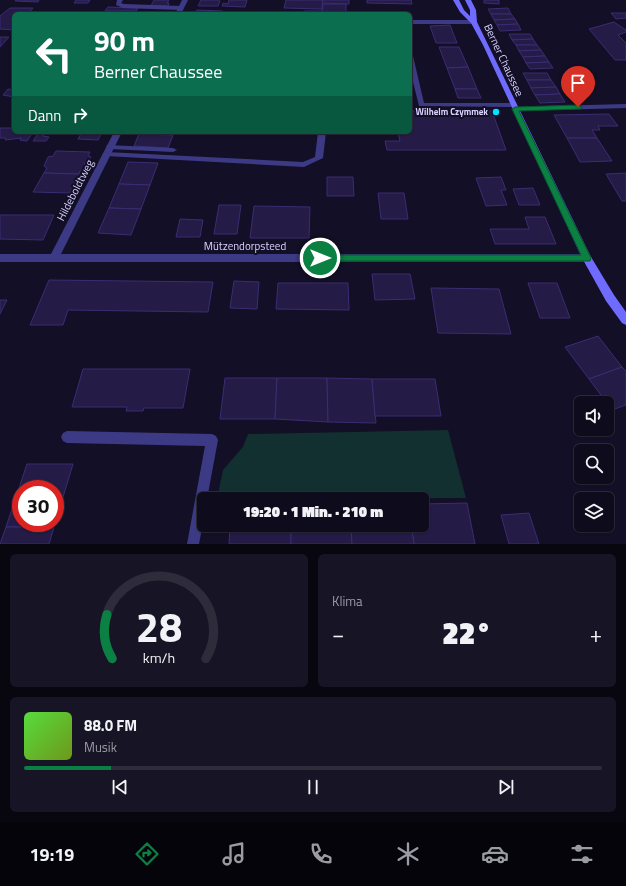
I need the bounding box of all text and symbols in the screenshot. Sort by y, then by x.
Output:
text: 90 m [94,19,155,62]
street label: Berner Chaussee [480,21,528,99]
icon: left [28,28,80,80]
text: Berner Chaussee [94,58,222,85]
pin [561,66,595,107]
icon: arrive [567,72,589,94]
text: Dann [28,104,61,127]
icon: right [69,104,91,126]
place label: Wilhelm Czymmek [416,105,488,118]
marker: Wilhelm Czymmek [491,107,501,117]
street label: Hildeboldtweg [53,156,98,224]
position arrow [299,237,341,279]
street label: Mützendorpsteed [204,238,286,254]
map controls [574,396,614,532]
button: sound [574,396,614,436]
button: search [574,444,614,484]
speed limit sign: 30 [12,480,64,532]
button: layers [574,492,614,532]
text: 19:20 · 1 Min. · 210 m [243,500,383,523]
text: Klima [332,591,363,611]
text: 28 [136,594,182,657]
text: 22° [442,610,492,656]
text: − [332,617,344,651]
text: + [590,617,602,651]
text: km/h [143,646,175,668]
text: 88.0 FM [84,714,137,737]
text: Musik [84,737,117,757]
icon: previous [109,776,131,798]
icon: pause [302,776,324,798]
icon: next [495,776,517,798]
icon: directions [133,840,161,868]
icon: music [220,840,248,868]
icon: phone [307,840,335,868]
icon: climate [394,840,422,868]
icon: car [481,840,509,868]
icon: filters [568,840,596,868]
text: 19:19 [30,841,74,868]

